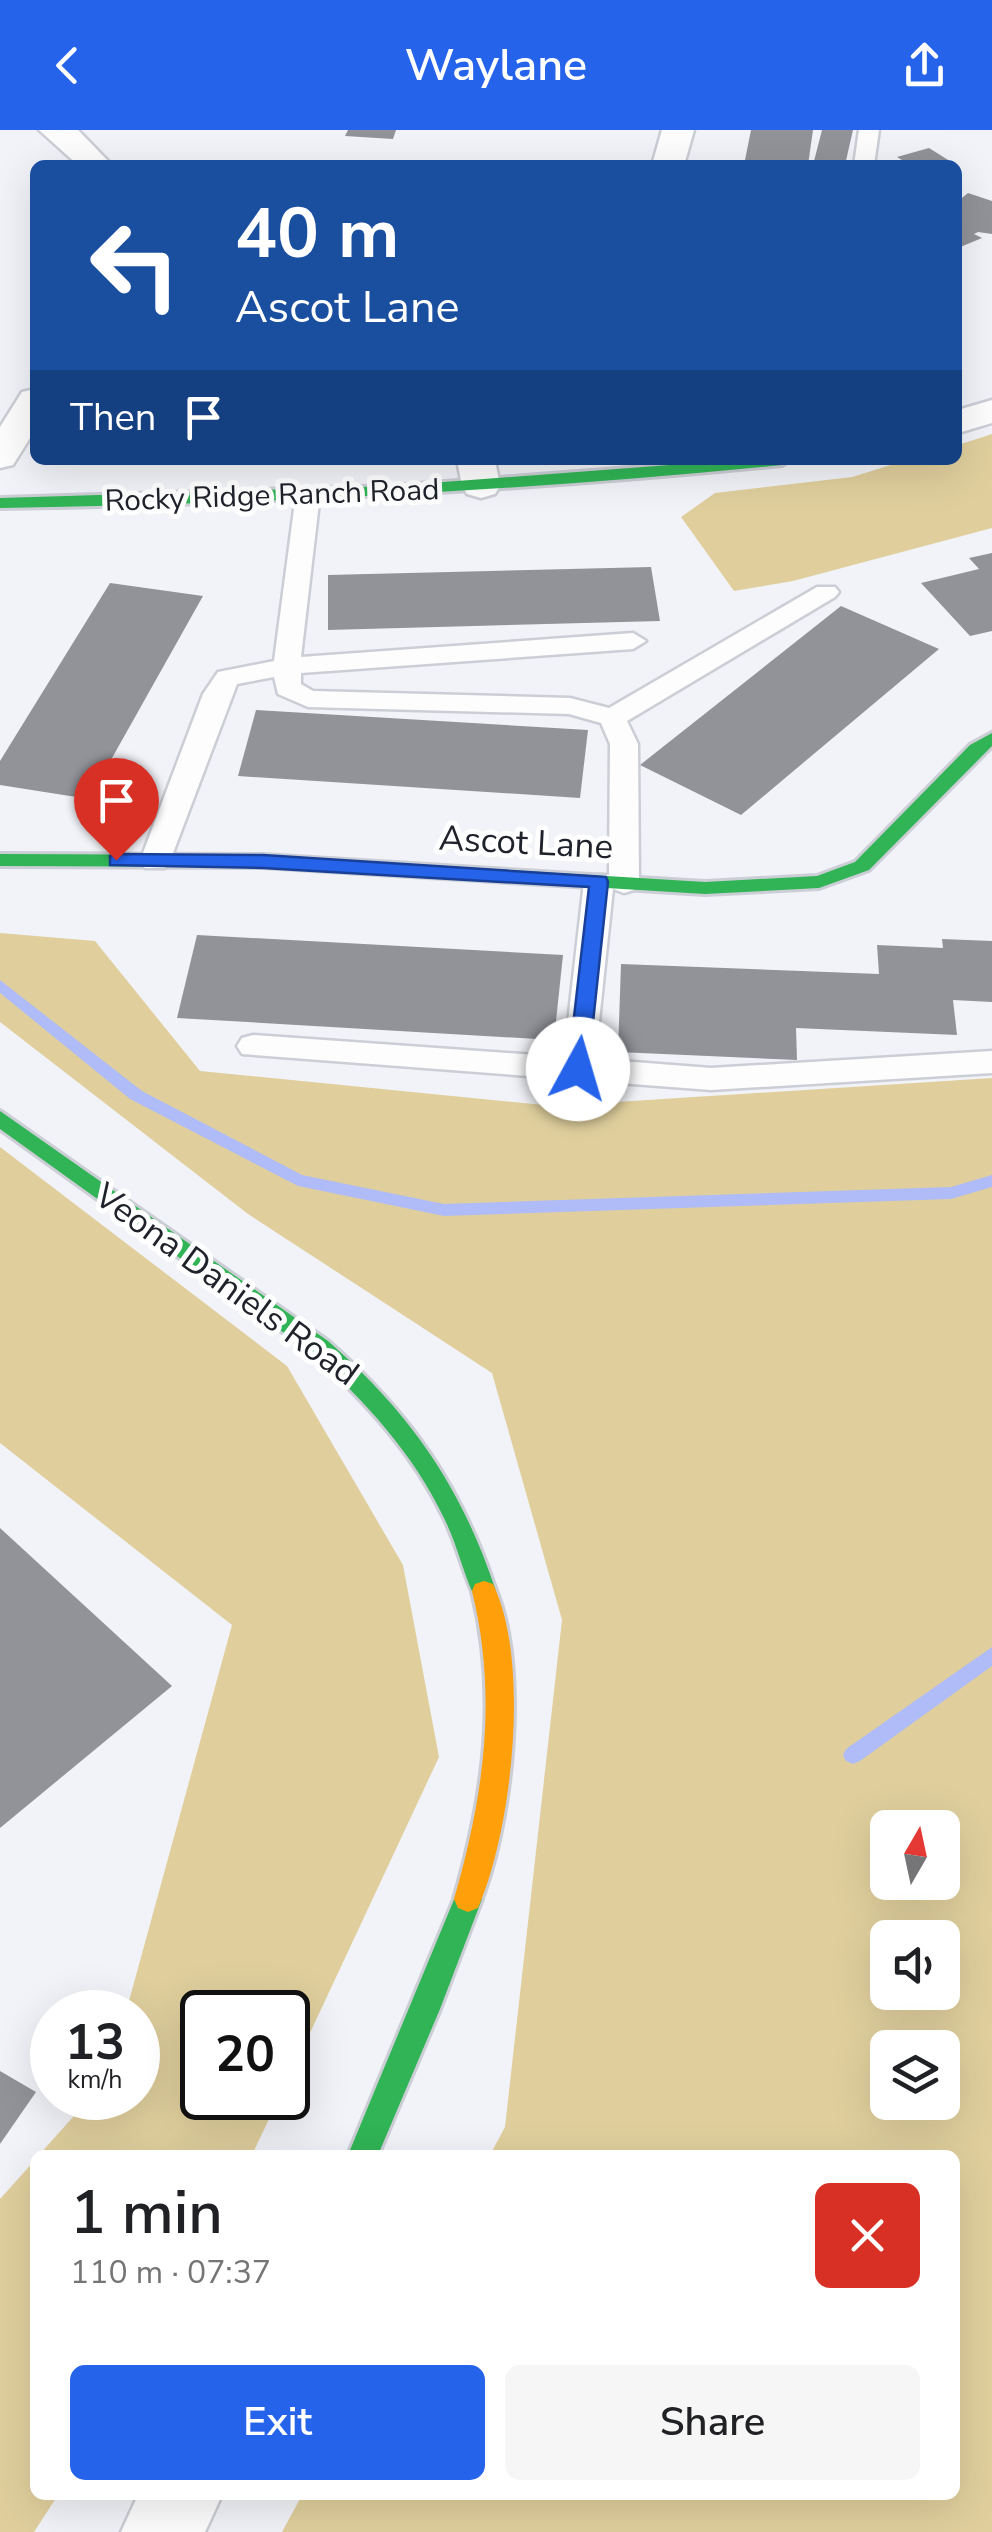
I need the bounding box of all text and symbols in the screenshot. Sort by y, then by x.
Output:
text: Waylane [405,35,587,96]
icon: back [40,38,95,93]
icon: share [897,38,952,93]
text: 40 m [235,186,399,282]
icon: left [70,200,200,330]
text: Ascot Lane [235,277,459,338]
icon: arrive [176,390,231,445]
text: Then [70,392,156,443]
street label: Rocky Ridge Ranch Road [104,469,440,522]
pin [74,758,159,861]
icon: arrive [89,773,144,828]
street label: Ascot Lane [438,814,614,871]
position arrow [526,1017,630,1121]
street label: Veona Daniels Road [84,1172,368,1396]
north arrow [870,1810,960,1900]
map controls [870,1810,960,2120]
button: sound [870,1920,960,2010]
speed limit sign: 20 [180,1990,310,2120]
text: 13 [65,2008,125,2077]
button: layers [870,2030,960,2120]
text: km/h [67,2063,123,2097]
text: 1 min [70,2172,223,2254]
button: close [815,2183,920,2288]
text: 110 m · 07:37 [70,2251,271,2294]
button: Exit [70,2365,485,2480]
button: Share [505,2365,920,2480]

